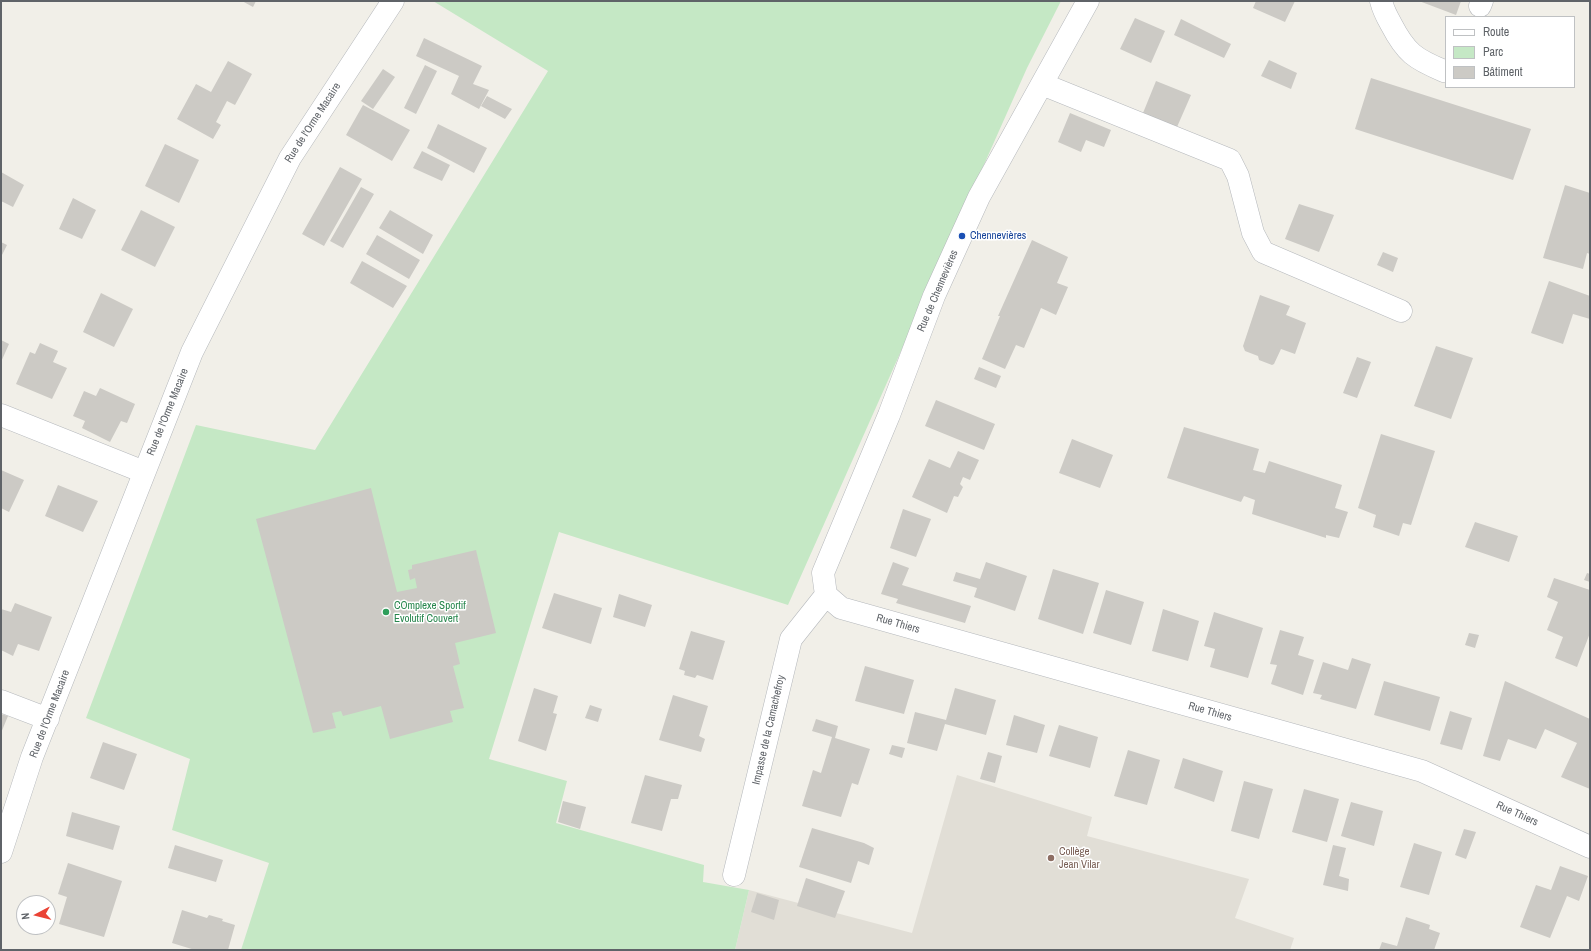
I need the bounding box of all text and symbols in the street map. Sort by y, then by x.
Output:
legend [1445,16,1575,88]
text: Route [1483,24,1509,40]
text: Parc [1483,44,1503,60]
text: Bâtiment [1483,64,1522,80]
street label: Rue de l'Orme Macaire [282,80,344,166]
place label: Chennevières [970,229,1026,243]
marker: Chennevières [957,231,967,241]
street label: Rue de Chennevières [915,248,961,334]
street label: Rue de l'Orme Macaire [144,366,192,458]
place label: COmplexe Sportif Evolutif Couvert [394,599,466,625]
marker: COmplexe Sportif Evolutif Couvert [381,607,391,617]
street label: Rue Thiers [875,612,921,636]
street label: Rue de l'Orme Macaire [27,668,73,760]
street label: Impasse de la Camachefroy [750,674,788,786]
street label: Rue Thiers [1187,700,1233,724]
street label: Rue Thiers [1494,799,1540,829]
place label: Collège Jean Vilar [1059,845,1099,871]
marker: Collège Jean Vilar [1046,853,1056,863]
north arrow [16,895,56,935]
text: N [18,912,32,920]

